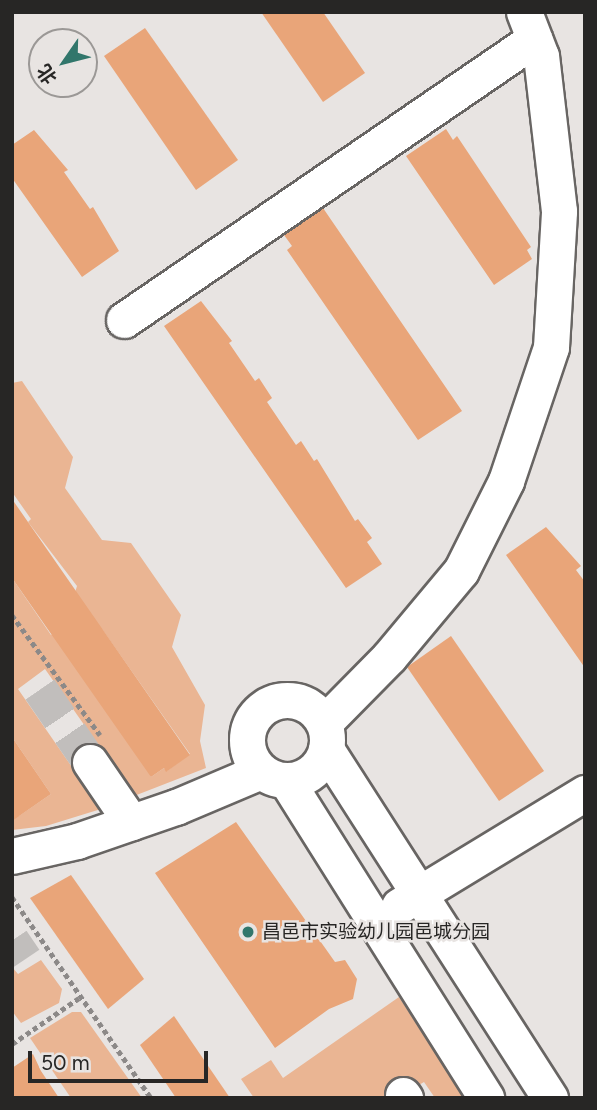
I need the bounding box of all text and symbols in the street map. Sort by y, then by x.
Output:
north arrow [28,28,98,98]
text: 北 [32,60,62,89]
place label: 昌邑市实验幼儿园邑城分园 [262,921,490,943]
marker: 昌邑市实验幼儿园邑城分园 [240,924,256,940]
scale bar [32,1036,212,1080]
text: 50 m [41,1050,90,1075]

